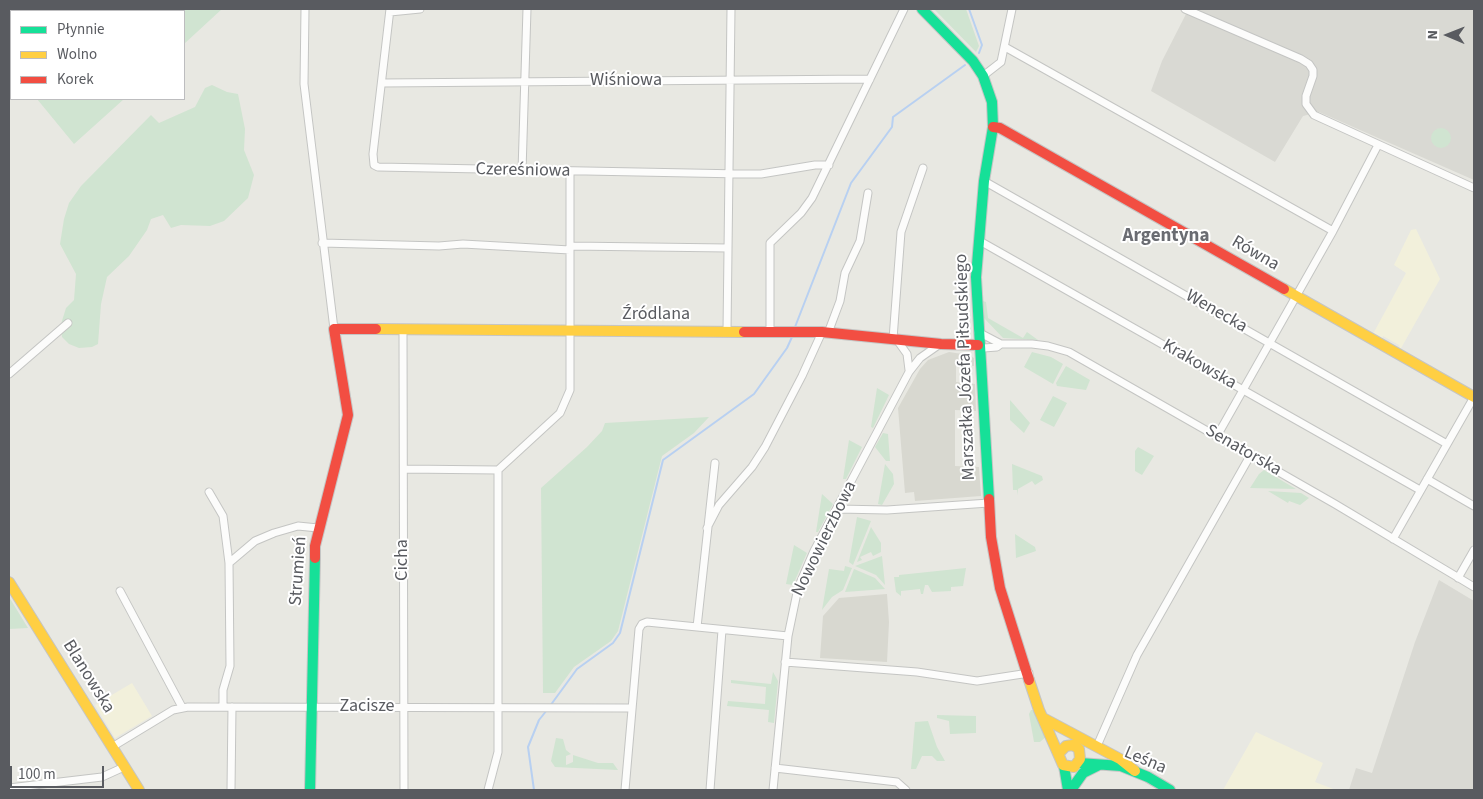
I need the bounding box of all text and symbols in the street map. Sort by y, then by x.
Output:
legend [10,10,185,100]
north arrow [1423,10,1473,60]
text: Płynnie [57,19,105,40]
text: N [1423,30,1443,40]
text: Wolno [57,44,97,65]
text: Korek [57,69,94,90]
street label: Wiśniowa [590,70,662,92]
street label: Czereśniowa [475,159,571,183]
district label: Argentyna [1123,226,1209,248]
street label: Równa [1227,232,1283,276]
street label: Marszałka Józefa Piłsudskiego [951,253,981,481]
street label: Wenecka [1181,286,1251,338]
street label: Źródlana [622,304,690,326]
street label: Krakowska [1158,335,1240,395]
street label: Senatorska [1201,421,1285,481]
street label: Nowowierzbowa [788,478,862,600]
street label: Strumień [286,536,312,606]
street label: Cicha [392,539,414,581]
street label: Blanowska [57,636,119,718]
street label: Zacisze [339,696,395,718]
street label: Leśna [1121,742,1169,780]
scale bar [12,756,106,788]
text: 100 m [18,764,56,785]

